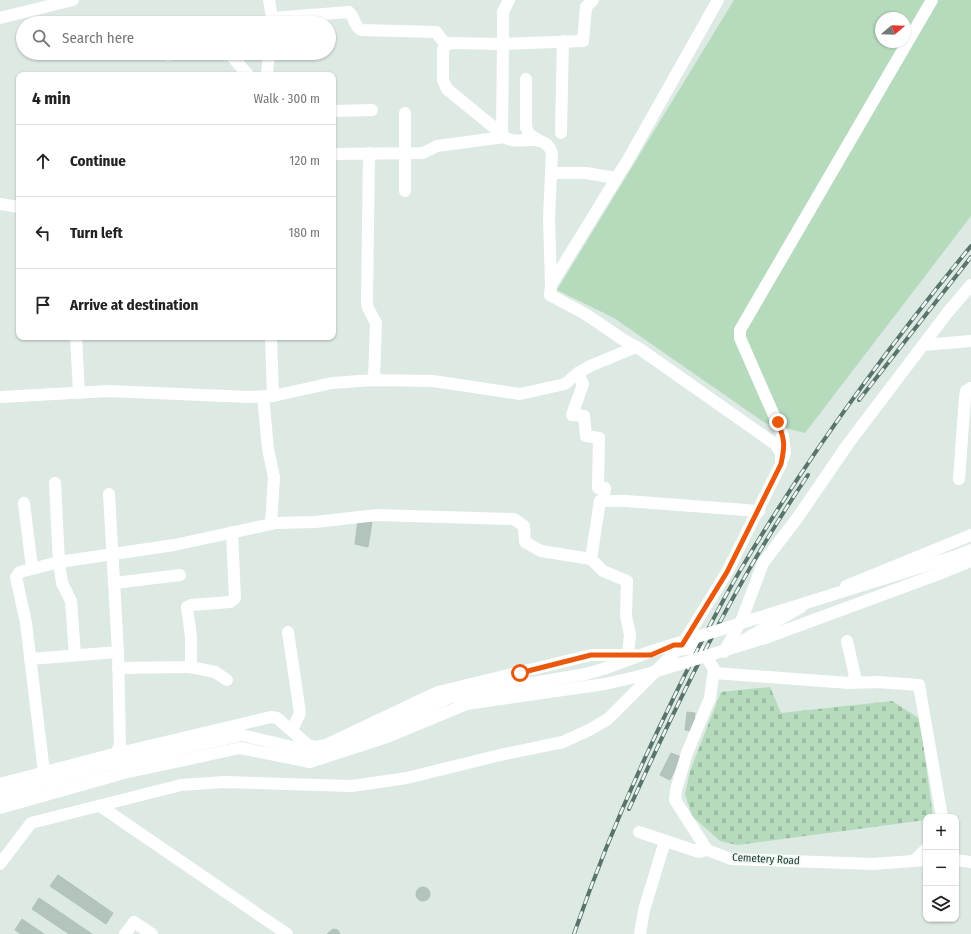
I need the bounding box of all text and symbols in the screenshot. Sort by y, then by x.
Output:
north arrow [875,12,911,48]
search box [16,16,336,60]
icon: search [30,27,52,49]
text: Search here [62,29,134,47]
text: 4 min [32,88,71,109]
text: Walk · 300 m [254,91,320,106]
icon: ahead [32,150,54,172]
text: Continue [70,152,126,170]
text: 120 m [289,153,320,168]
icon: left [32,222,54,244]
text: Turn left [70,224,123,242]
text: 180 m [289,225,320,240]
icon: arrive [32,294,54,316]
text: Arrive at destination [70,296,198,314]
route end [769,413,787,431]
route start [511,664,529,682]
map controls [923,814,959,922]
button: + [923,814,959,850]
button: − [923,850,959,886]
street label: Cemetery Road [732,851,800,867]
button: layers [923,886,959,922]

